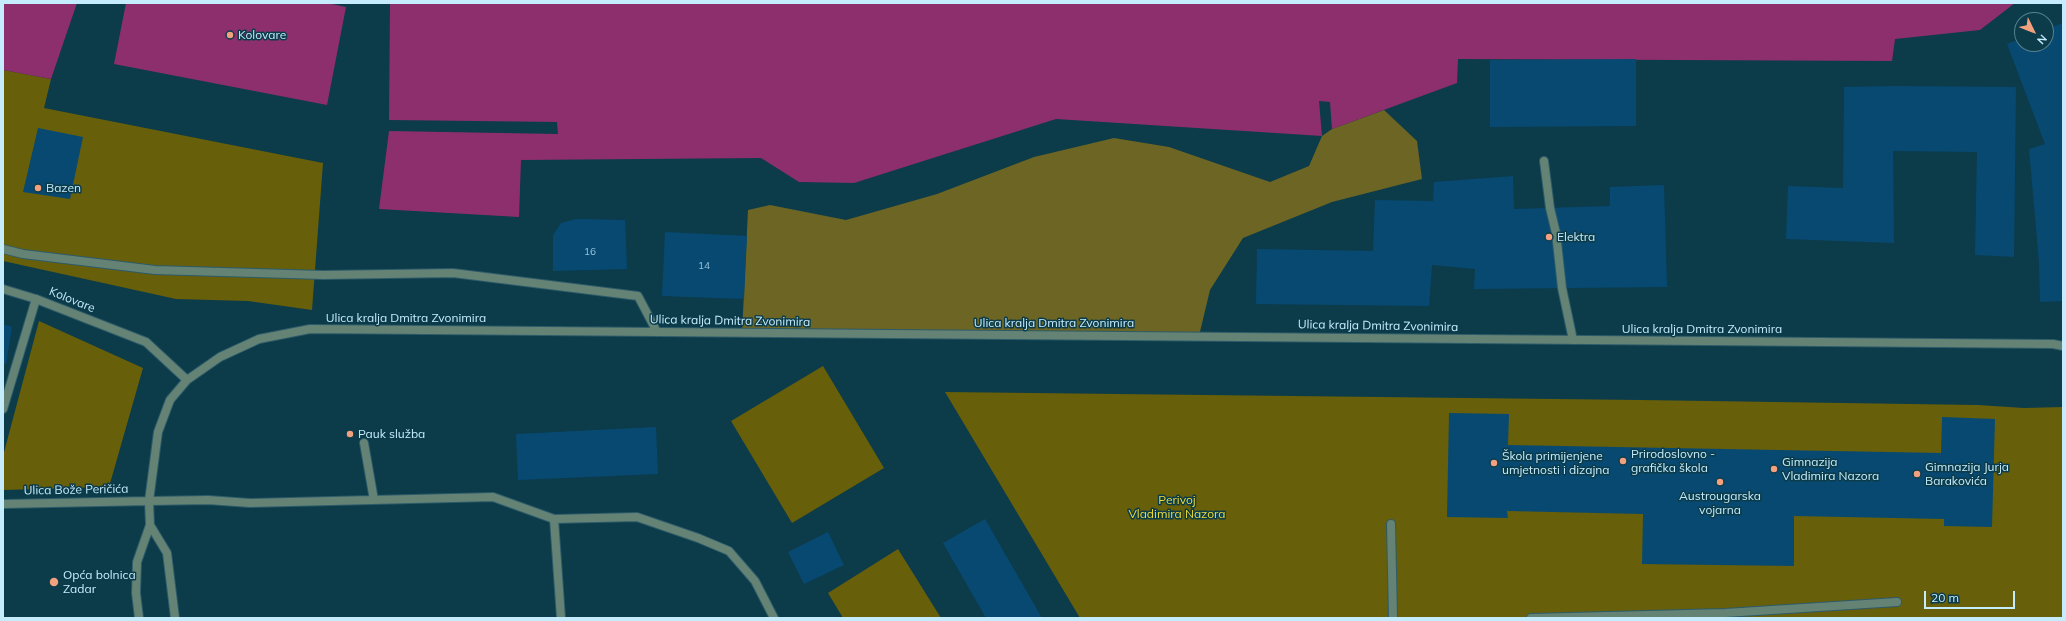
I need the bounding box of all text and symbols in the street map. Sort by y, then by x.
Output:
north arrow [2014,12,2054,52]
place label: Kolovare [238,28,286,42]
marker: Kolovare [225,30,235,40]
text: N [2034,32,2050,47]
place label: Bazen [46,181,81,195]
marker: Bazen [33,183,43,193]
place label: Elektra [1557,230,1595,244]
marker: Elektra [1544,232,1554,242]
house number: 16 [584,246,596,258]
house number: 14 [698,260,710,272]
street label: Kolovare [47,284,97,316]
street label: Ulica kralja Dmitra Zvonimira [326,311,486,325]
street label: Ulica kralja Dmitra Zvonimira [650,312,810,330]
street label: Ulica kralja Dmitra Zvonimira [974,316,1134,330]
street label: Ulica kralja Dmitra Zvonimira [1298,317,1458,335]
street label: Ulica kralja Dmitra Zvonimira [1622,322,1782,336]
place label: Pauk služba [358,427,425,441]
marker: Pauk služba [345,429,355,439]
place label: Prirodoslovno - grafička škola [1631,447,1715,475]
place label: Škola primijenjene umjetnosti i dizajna [1502,449,1610,477]
place label: Gimnazija Vladimira Nazora [1782,455,1879,483]
marker: Prirodoslovno - grafička škola [1618,456,1628,466]
marker: Škola primijenjene umjetnosti i dizajna [1489,458,1499,468]
place label: Gimnazija Jurja Barakovića [1925,460,2009,488]
marker: Gimnazija Vladimira Nazora [1769,464,1779,474]
marker: Gimnazija Jurja Barakovića [1912,469,1922,479]
marker: Austrougarska vojarna [1715,477,1725,487]
street label: Ulica Bože Peričića [24,482,128,498]
place label: Austrougarska vojarna [1679,489,1761,517]
park label: Perivoj Vladimira Nazora [1128,493,1226,521]
place label: Opća bolnica Zadar [63,568,136,596]
marker: Opća bolnica Zadar [48,576,60,588]
scale bar [1926,583,2017,609]
text: 20 m [1931,590,1959,605]

